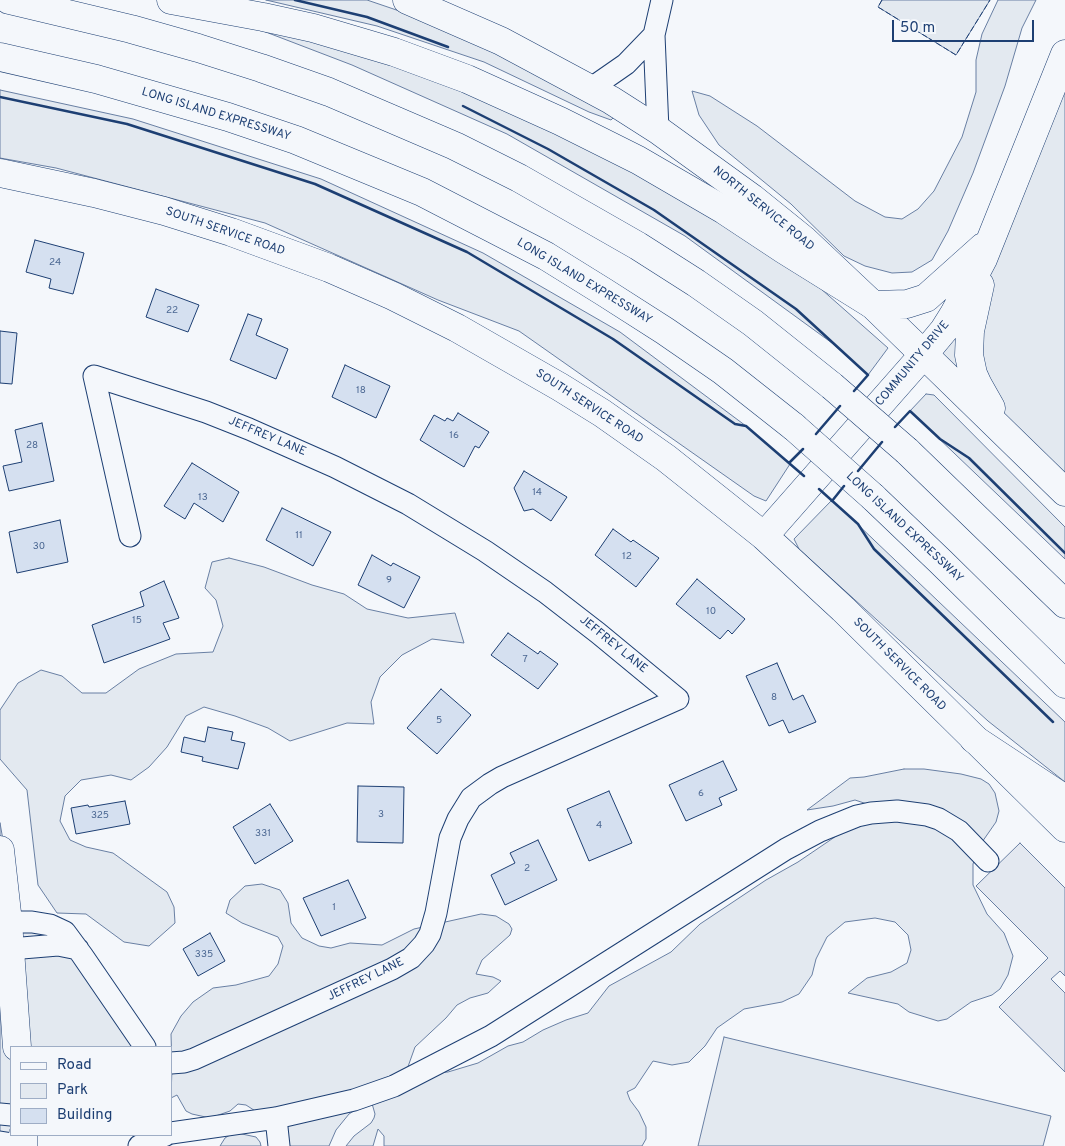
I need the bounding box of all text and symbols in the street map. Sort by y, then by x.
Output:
scale bar [895,10,1038,42]
text: 50 m [900,19,935,38]
street label: LONG ISLAND EXPRESSWAY [140,85,292,145]
street label: NORTH SERVICE ROAD [709,164,817,254]
street label: SOUTH SERVICE ROAD [163,205,287,259]
street label: LONG ISLAND EXPRESSWAY [514,236,654,328]
house number: 24 [49,257,61,269]
house number: 22 [166,305,178,317]
street label: COMMUNITY DRIVE [873,318,953,410]
street label: SOUTH SERVICE ROAD [532,367,646,447]
house number: 18 [356,385,366,397]
street label: JEFFREY LANE [226,414,308,460]
house number: 16 [449,430,459,442]
house number: 28 [26,440,38,452]
street label: LONG ISLAND EXPRESSWAY [842,470,966,586]
house number: 14 [532,487,542,499]
house number: 13 [198,492,208,504]
house number: 11 [295,530,303,542]
house number: 30 [33,541,45,553]
house number: 12 [622,551,632,563]
house number: 9 [386,575,392,587]
house number: 10 [706,606,716,618]
street label: JEFFREY LANE [576,613,650,677]
house number: 15 [132,615,142,627]
street label: SOUTH SERVICE ROAD [850,616,948,714]
house number: 7 [522,654,528,666]
house number: 8 [771,692,777,704]
house number: 5 [436,715,442,727]
house number: 6 [698,788,704,800]
house number: 3 [378,809,384,821]
house number: 325 [91,810,109,822]
house number: 4 [596,820,602,832]
house number: 331 [255,828,271,840]
house number: 2 [524,863,530,875]
house number: 1 [332,902,336,914]
house number: 335 [195,949,213,961]
street label: JEFFREY LANE [325,955,407,1005]
legend [10,1046,172,1136]
text: Road [57,1056,92,1075]
text: Park [57,1081,88,1100]
text: Building [57,1106,112,1125]

